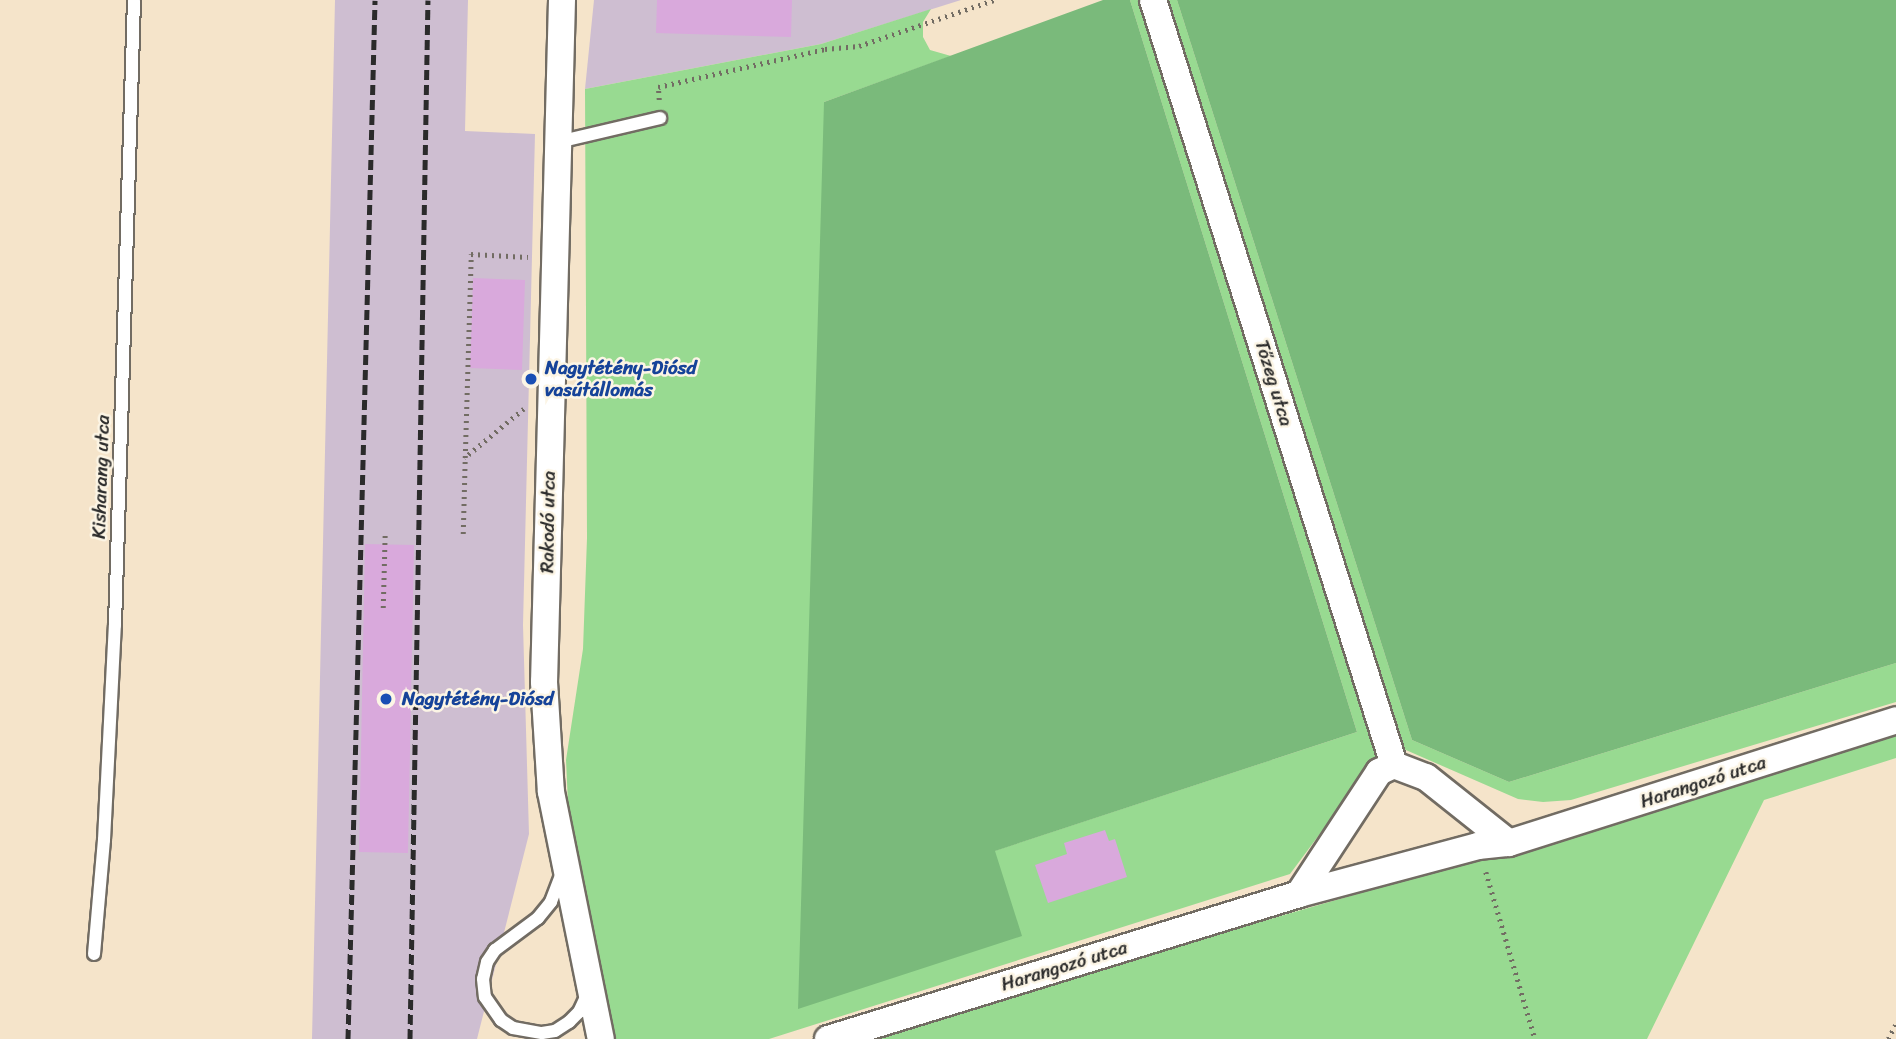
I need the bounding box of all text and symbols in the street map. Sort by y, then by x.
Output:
street label: Tőzeg utca [1250,337,1298,429]
place label: Nagytétény-Diósd vasútállomás [545,357,696,401]
marker: Nagytétény-Diósd vasútállomás [523,371,539,387]
street label: Kisharang utca [87,414,115,540]
street label: Rakodó utca [536,470,560,574]
place label: Nagytétény-Diósd [402,688,553,710]
marker: Nagytétény-Diósd [376,689,396,709]
street label: Harangozó utca [1637,751,1769,813]
street label: Harangozó utca [998,936,1130,996]

